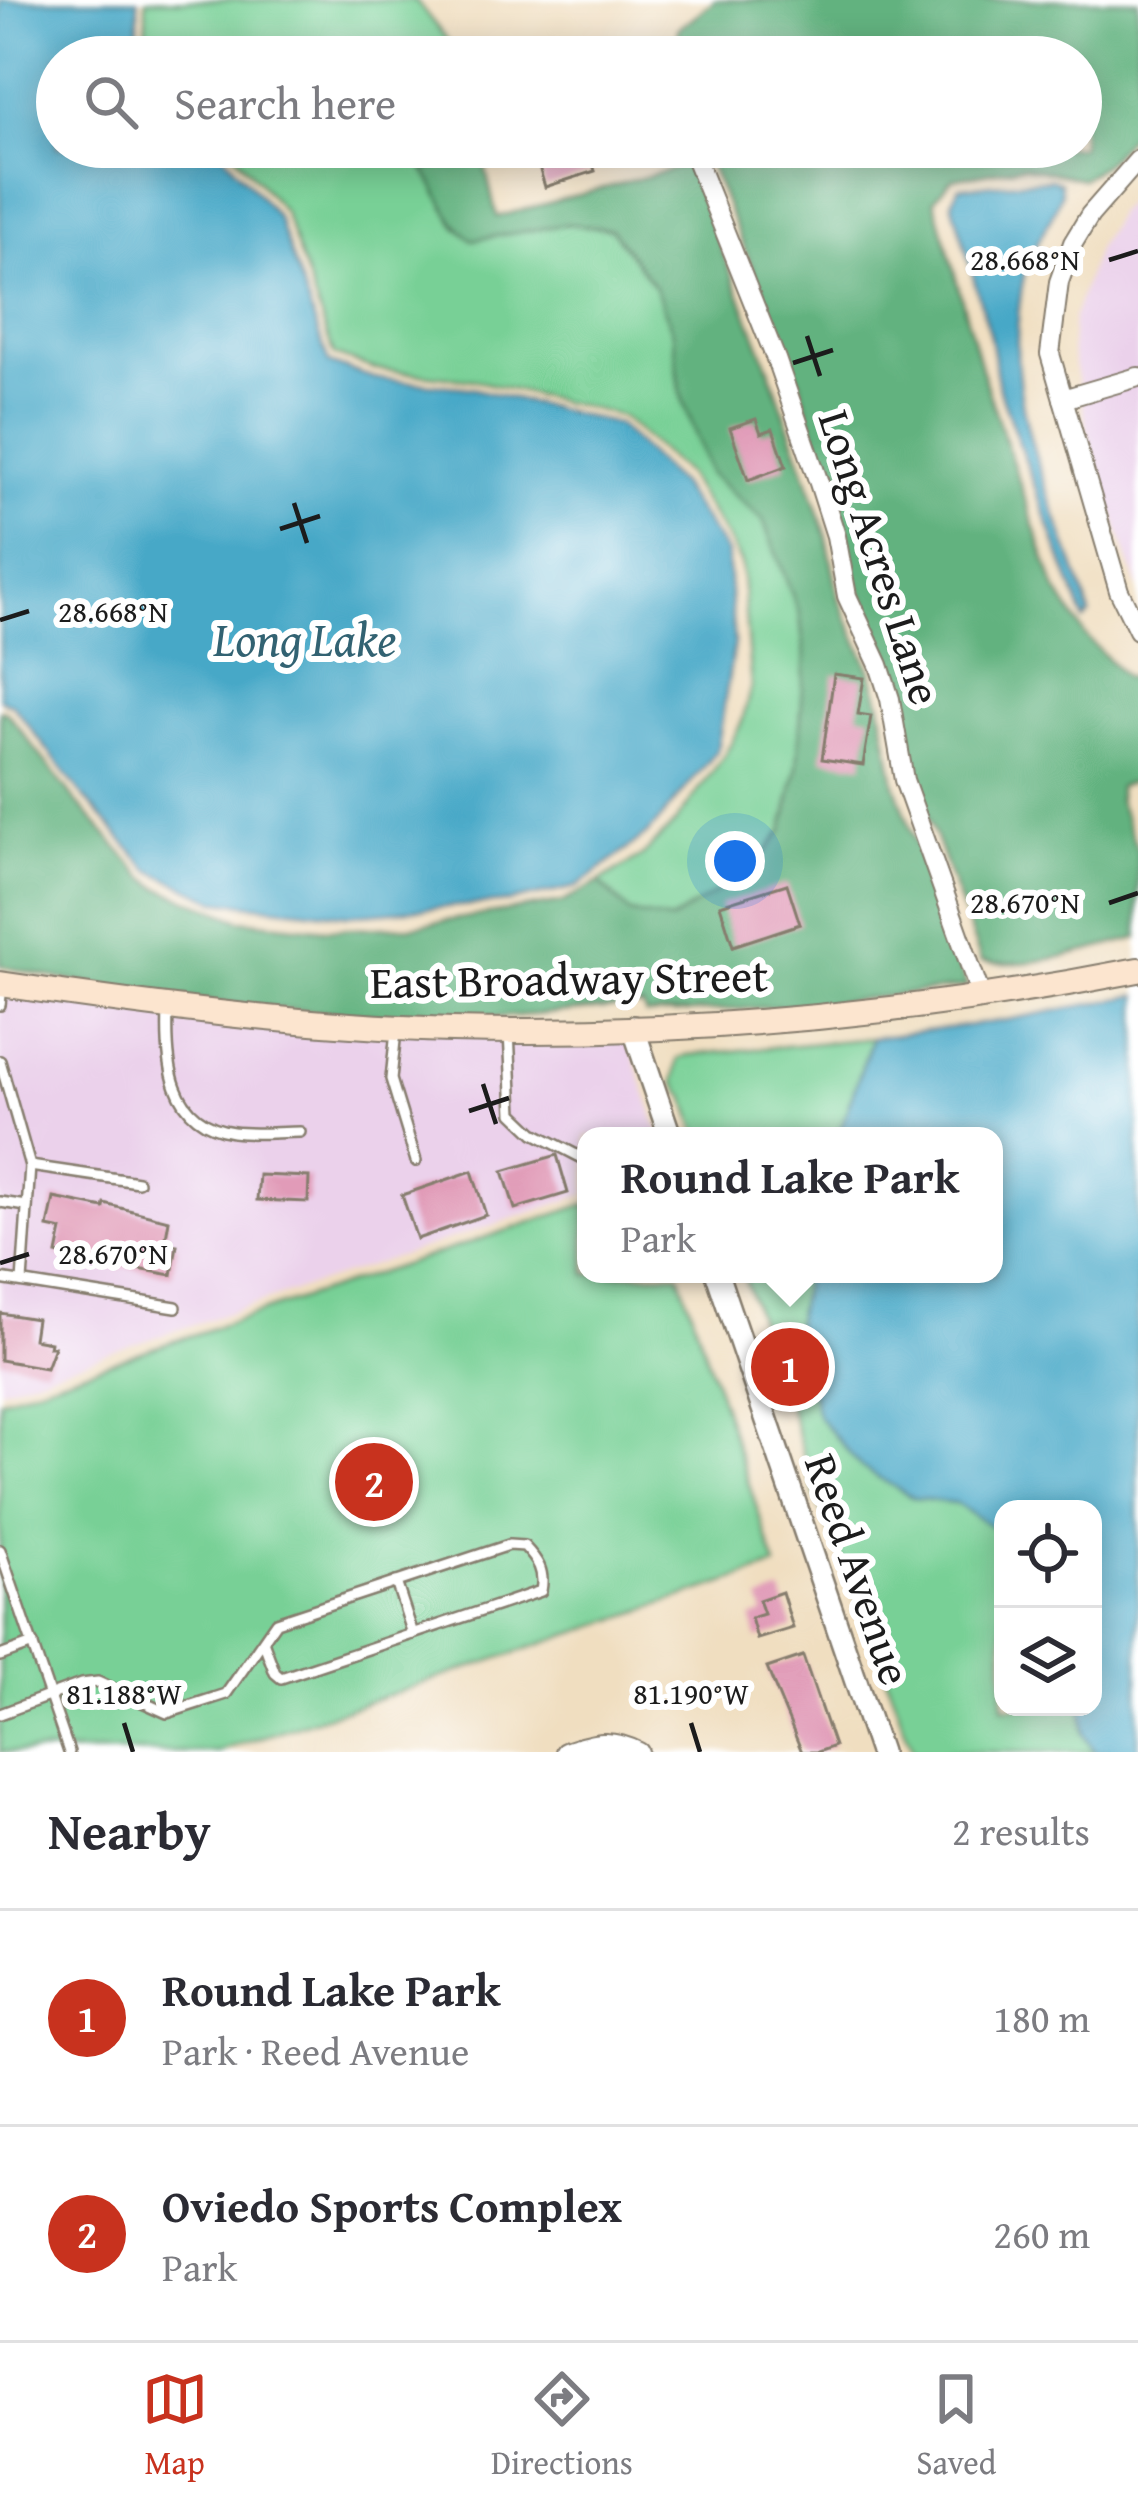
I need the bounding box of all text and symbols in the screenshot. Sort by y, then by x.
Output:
search box [36,36,1102,168]
icon: search [78,69,144,135]
text: Search here [174,70,396,135]
text: 28.668°N [970,237,1080,281]
street label: Long Acres Lane [803,401,959,713]
text: 28.668°N [58,589,168,633]
water label: Long Lake [212,603,397,674]
your location [705,831,765,891]
text: 28.670°N [970,880,1080,924]
street label: East Broadway Street [369,942,769,1014]
popup [577,1127,1003,1283]
text: Round Lake Park [621,1144,959,1209]
text: Park [621,1209,696,1266]
text: 28.670°N [58,1231,168,1275]
pin: 1 [751,1322,829,1412]
pin: 2 [335,1437,413,1527]
street label: Reed Avenue [789,1445,929,1693]
map controls [994,1500,1102,1716]
button: locate [994,1500,1102,1608]
button: layers [994,1608,1102,1716]
text: 81.188°W [66,1671,182,1715]
text: 81.190°W [633,1671,749,1715]
text: Nearby [48,1793,211,1868]
text: 2 results [952,1802,1090,1859]
text: Round Lake Park [162,1957,501,2022]
text: 1 [77,1989,97,2046]
text: 180 m [993,1989,1090,2046]
text: Park · Reed Avenue [162,2022,469,2079]
text: Oviedo Sports Complex [162,2173,622,2238]
text: 2 [77,2205,97,2262]
text: 260 m [993,2205,1090,2262]
text: Park [162,2238,237,2295]
tab: Map [142,2366,208,2486]
tab: Directions [491,2366,633,2486]
tab: Saved [916,2366,996,2486]

